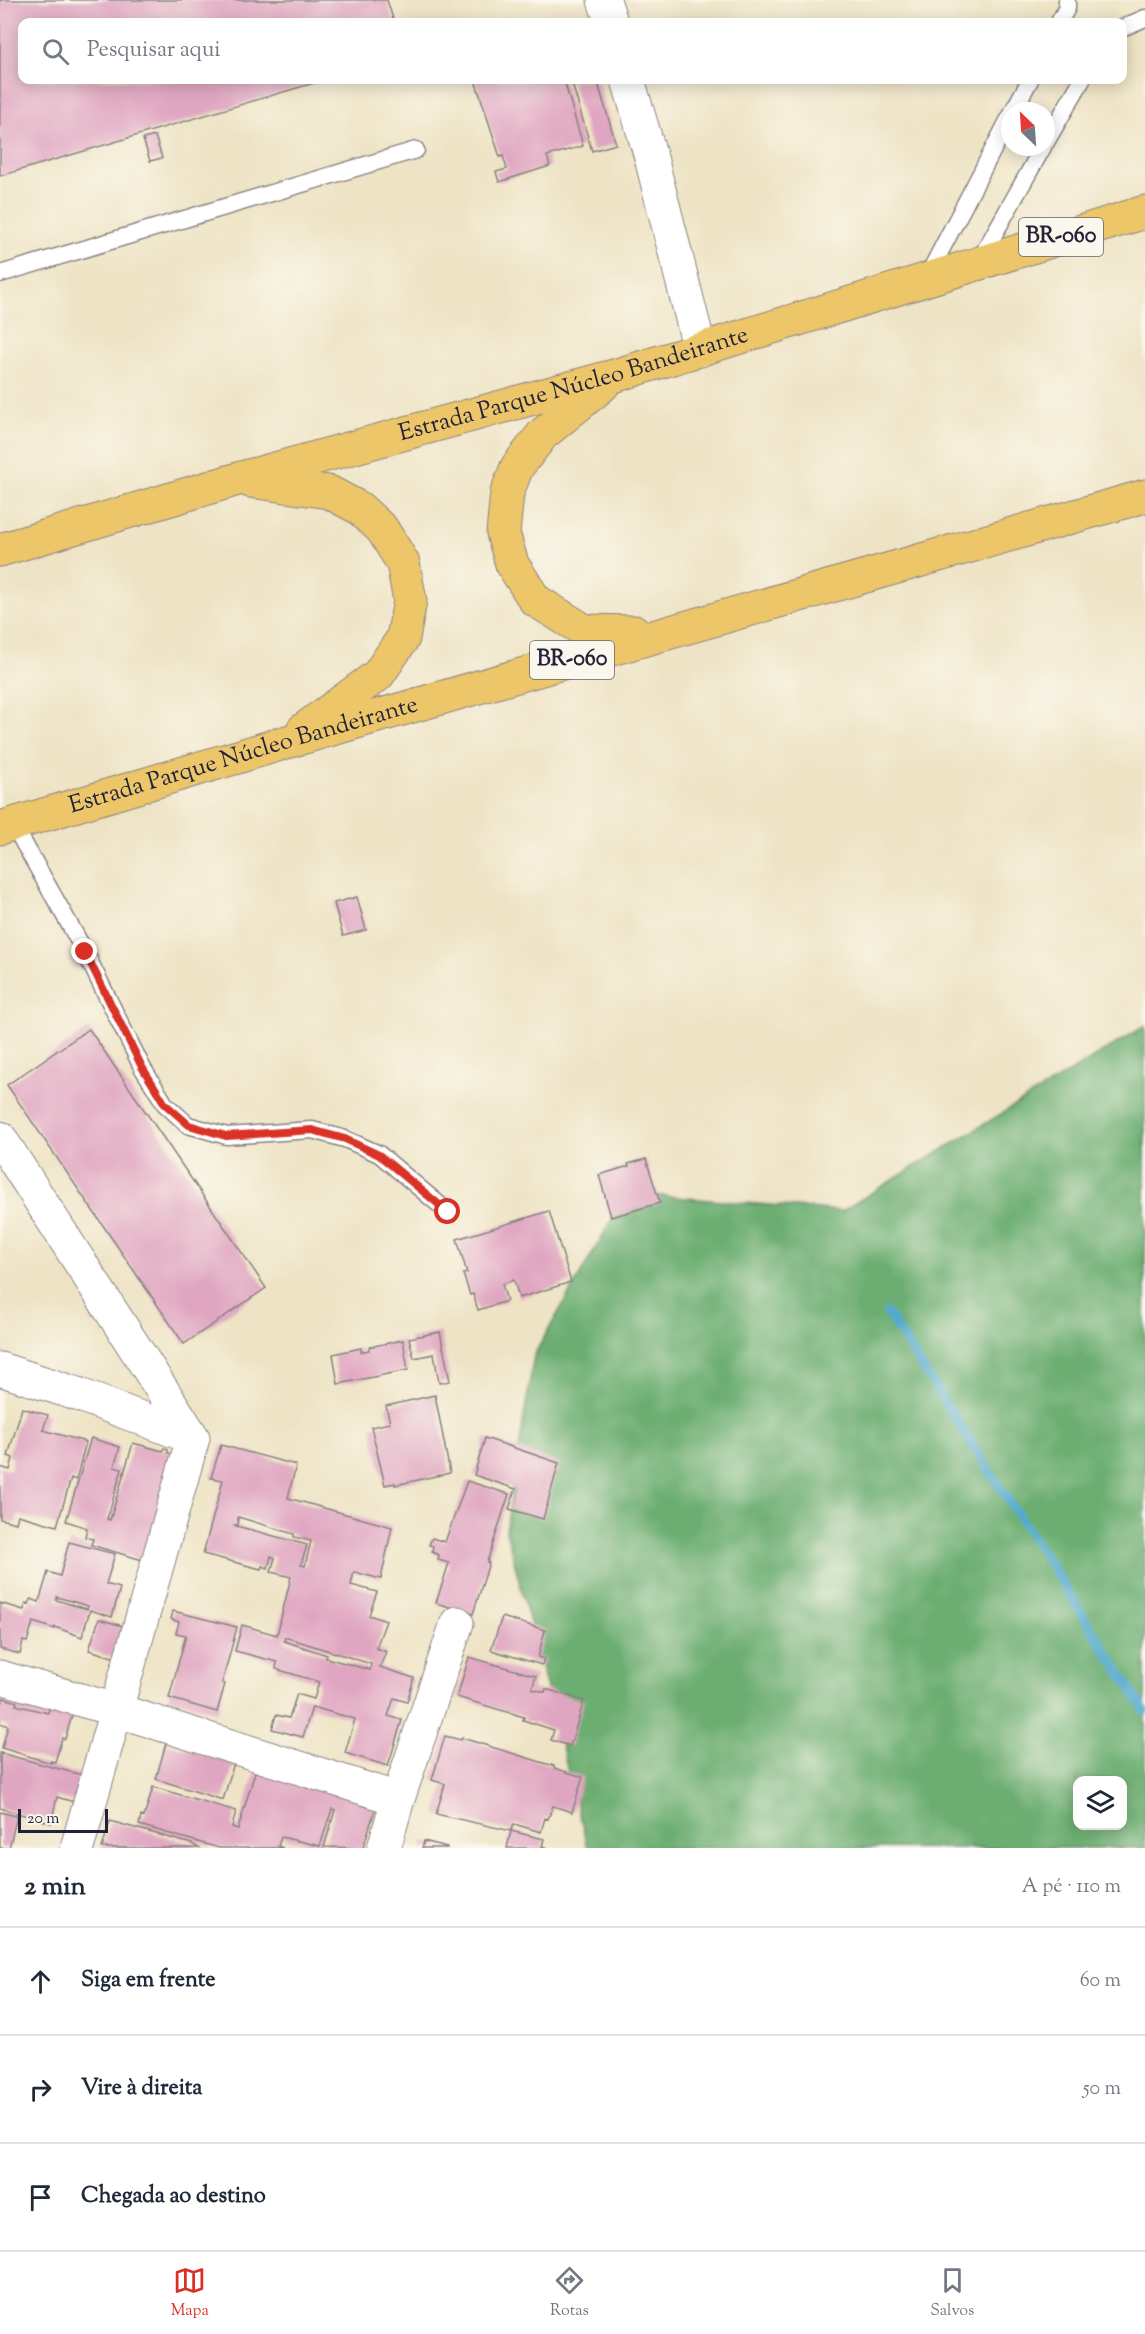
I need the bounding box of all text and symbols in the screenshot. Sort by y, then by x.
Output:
search box [18,18,1127,84]
icon: search [39,35,72,68]
text: Pesquisar aqui [87,35,221,67]
north arrow [1001,102,1055,156]
road number: BR-060 [1019,218,1103,256]
street label: Estrada Parque Núcleo Bandeirante [395,318,753,451]
road number: BR-060 [530,641,614,679]
street label: Estrada Parque Núcleo Bandeirante [65,688,422,823]
route end [71,938,97,964]
route start [434,1198,460,1224]
map controls [1073,1776,1127,1830]
button: layers [1073,1776,1127,1830]
scale bar [18,1806,108,1834]
text: 20 m [27,1808,60,1831]
text: 2 min [24,1869,86,1906]
text: A pé · 110 m [1022,1873,1121,1902]
icon: ahead [24,1965,57,1998]
text: Siga em frente [81,1965,216,1997]
text: 60 m [1080,1967,1121,1996]
icon: right [24,2073,57,2106]
text: Vire à direita [81,2073,203,2105]
text: 50 m [1083,2075,1121,2104]
icon: arrive [24,2181,57,2214]
text: Chegada ao destino [81,2181,266,2213]
tab: Mapa [171,2264,209,2323]
tab: Rotas [550,2264,589,2323]
tab: Salvos [930,2264,974,2323]

